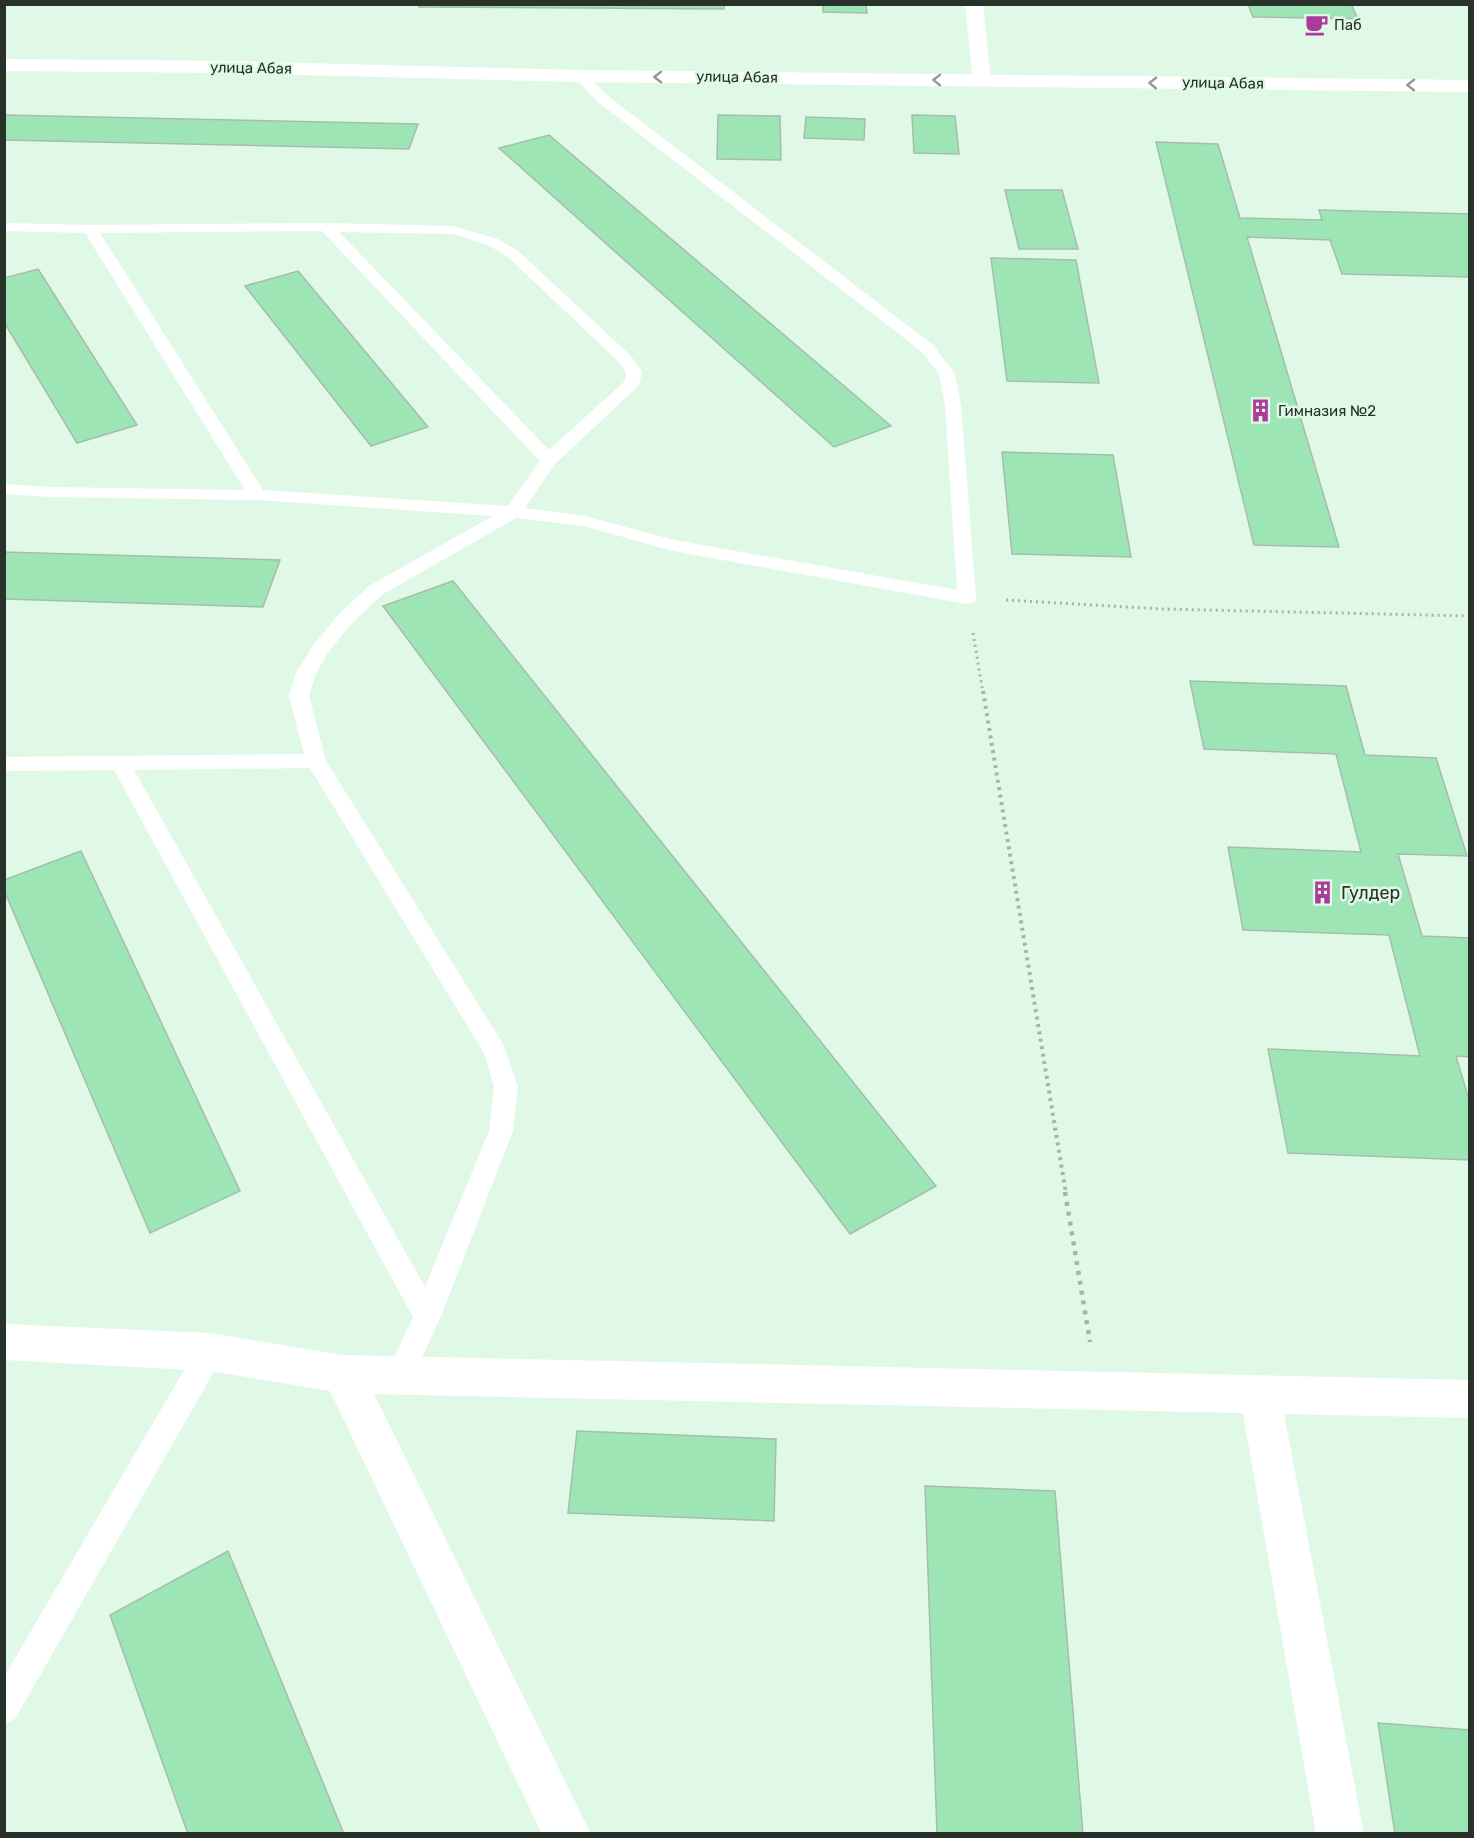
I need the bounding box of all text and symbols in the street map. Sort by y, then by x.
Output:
cafe icon: Паб [1303,12,1329,38]
place label: Паб [1334,16,1362,34]
street label: улица Абая [210,58,292,78]
street label: улица Абая [696,67,778,87]
one-way arrow [654,71,663,83]
street label: улица Абая [1182,73,1264,93]
one-way arrow [933,74,942,86]
one-way arrow [1149,77,1158,89]
one-way arrow [1407,79,1416,91]
building icon: Гимназия №2 [1247,398,1273,424]
place label: Гимназия №2 [1278,402,1376,420]
building icon: Гулдер [1310,880,1336,906]
place label: Гулдер [1341,882,1400,904]

